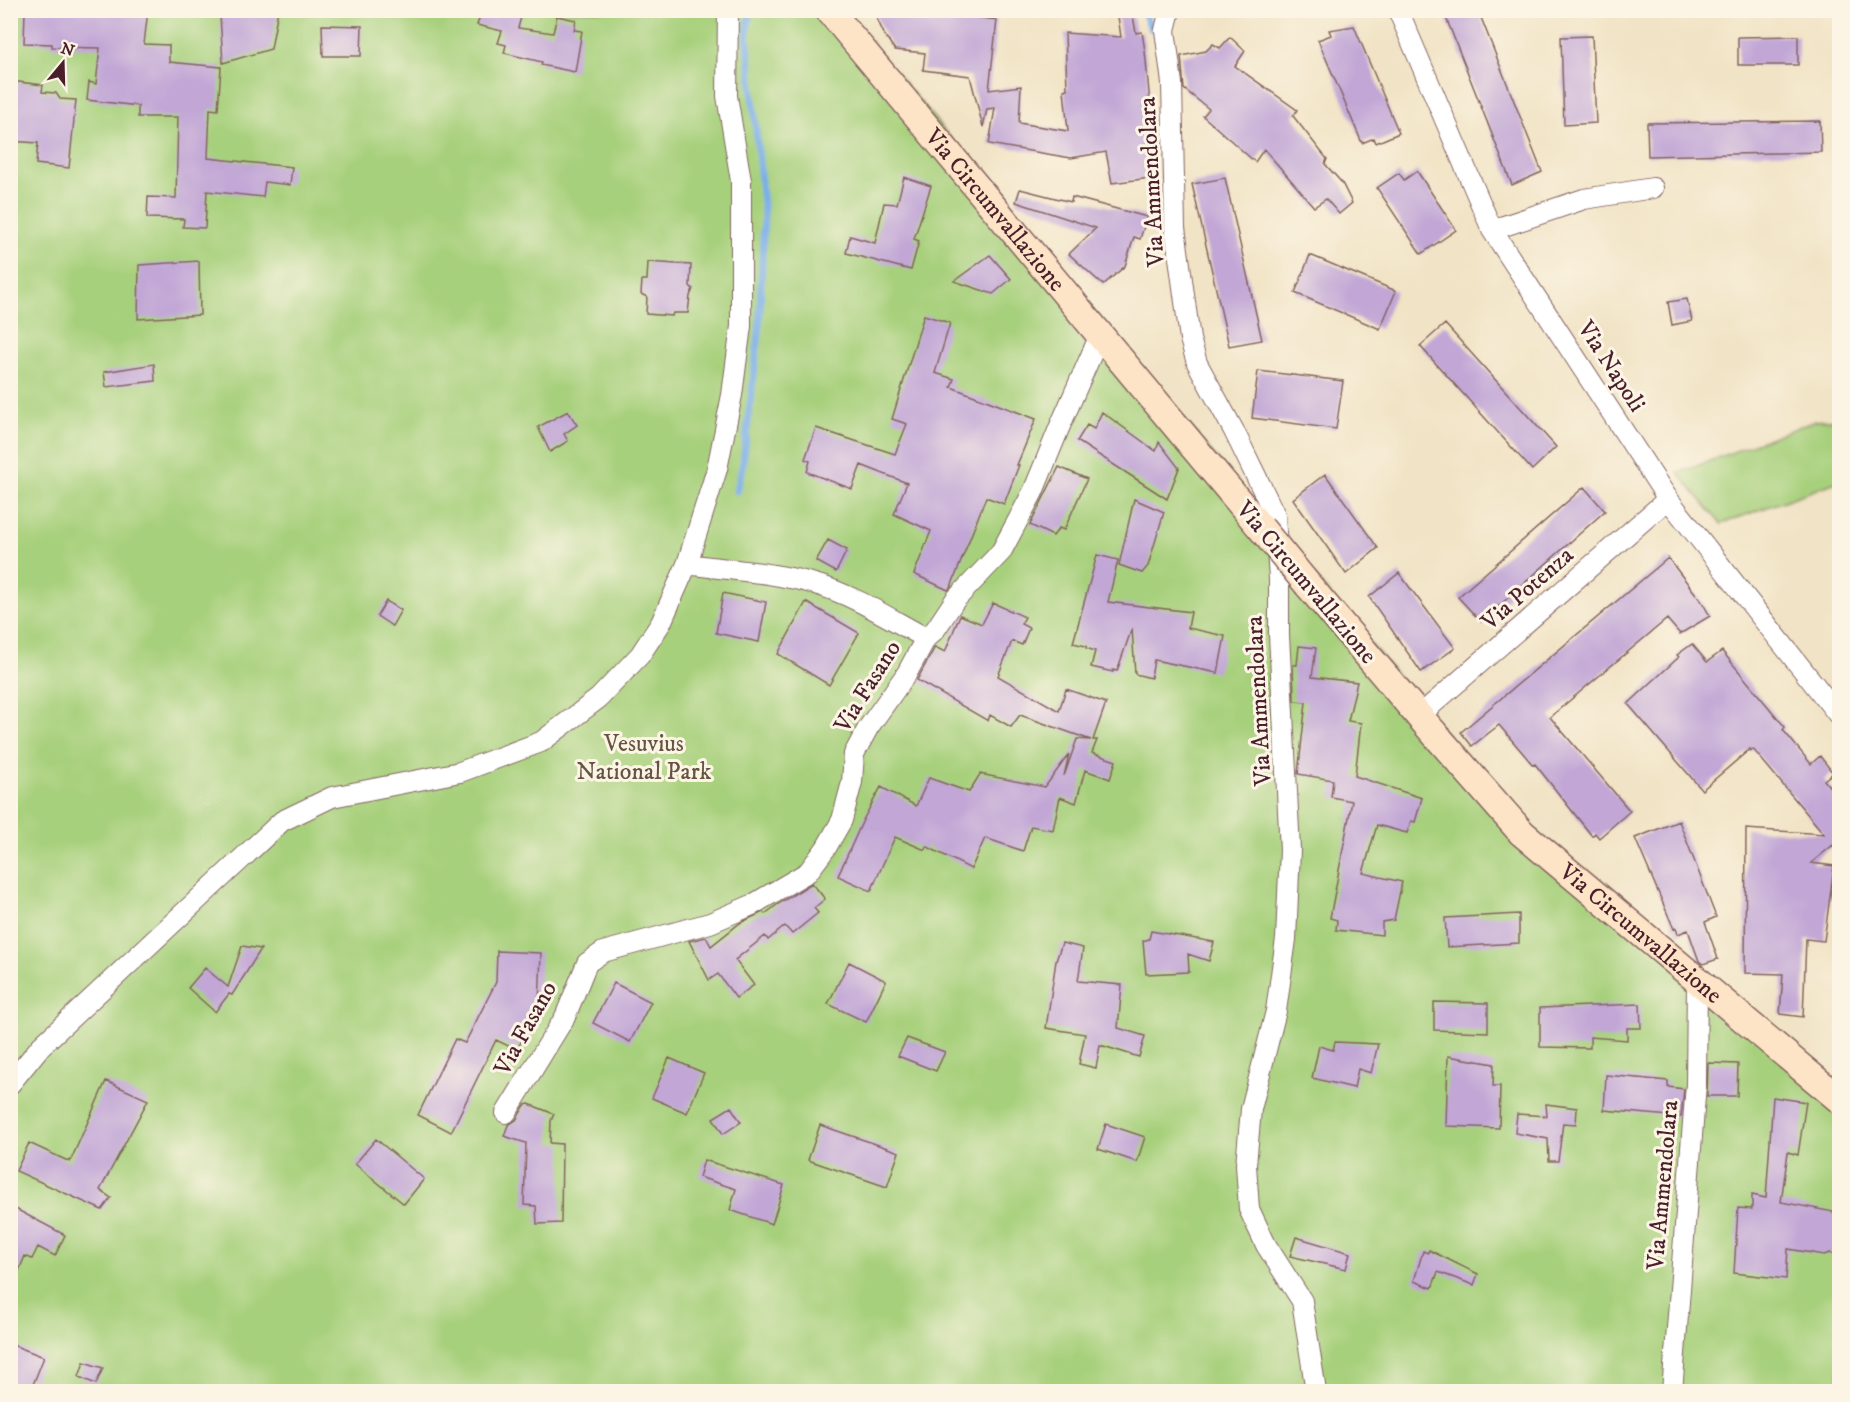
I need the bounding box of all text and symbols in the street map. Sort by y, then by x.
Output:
north arrow [33,33,93,93]
text: N [58,38,77,61]
street label: Via Ammendolara [1133,95,1171,269]
street label: Via Circumvallazione [917,122,1071,298]
street label: Via Napoli [1570,314,1652,418]
street label: Via Circumvallazione [1229,494,1383,670]
street label: Via Potenza [1475,540,1581,638]
street label: Via Ammendolara [1240,614,1278,788]
street label: Via Fasano [827,635,908,739]
park label: Vesuvius National Park [577,729,711,787]
street label: Via Circumvallazione [1552,856,1728,1011]
street label: Via Fasano [487,976,564,1082]
street label: Via Ammendolara [1641,1098,1685,1272]

